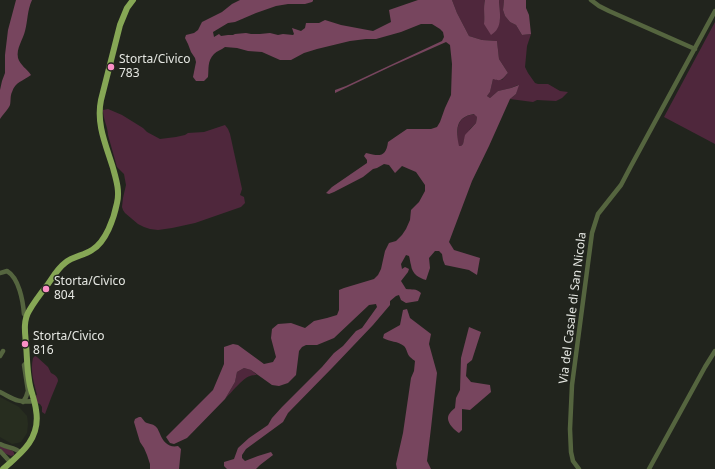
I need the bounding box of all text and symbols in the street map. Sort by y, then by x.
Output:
place label: Storta/Civico 783 [119,53,191,81]
marker: Storta/Civico 783 [106,62,116,72]
street label: Via del Casale di San Nicola [557,231,589,385]
place label: Storta/Civico 804 [54,275,126,303]
marker: Storta/Civico 804 [41,284,51,294]
place label: Storta/Civico 816 [33,330,105,358]
marker: Storta/Civico 816 [20,339,30,349]

